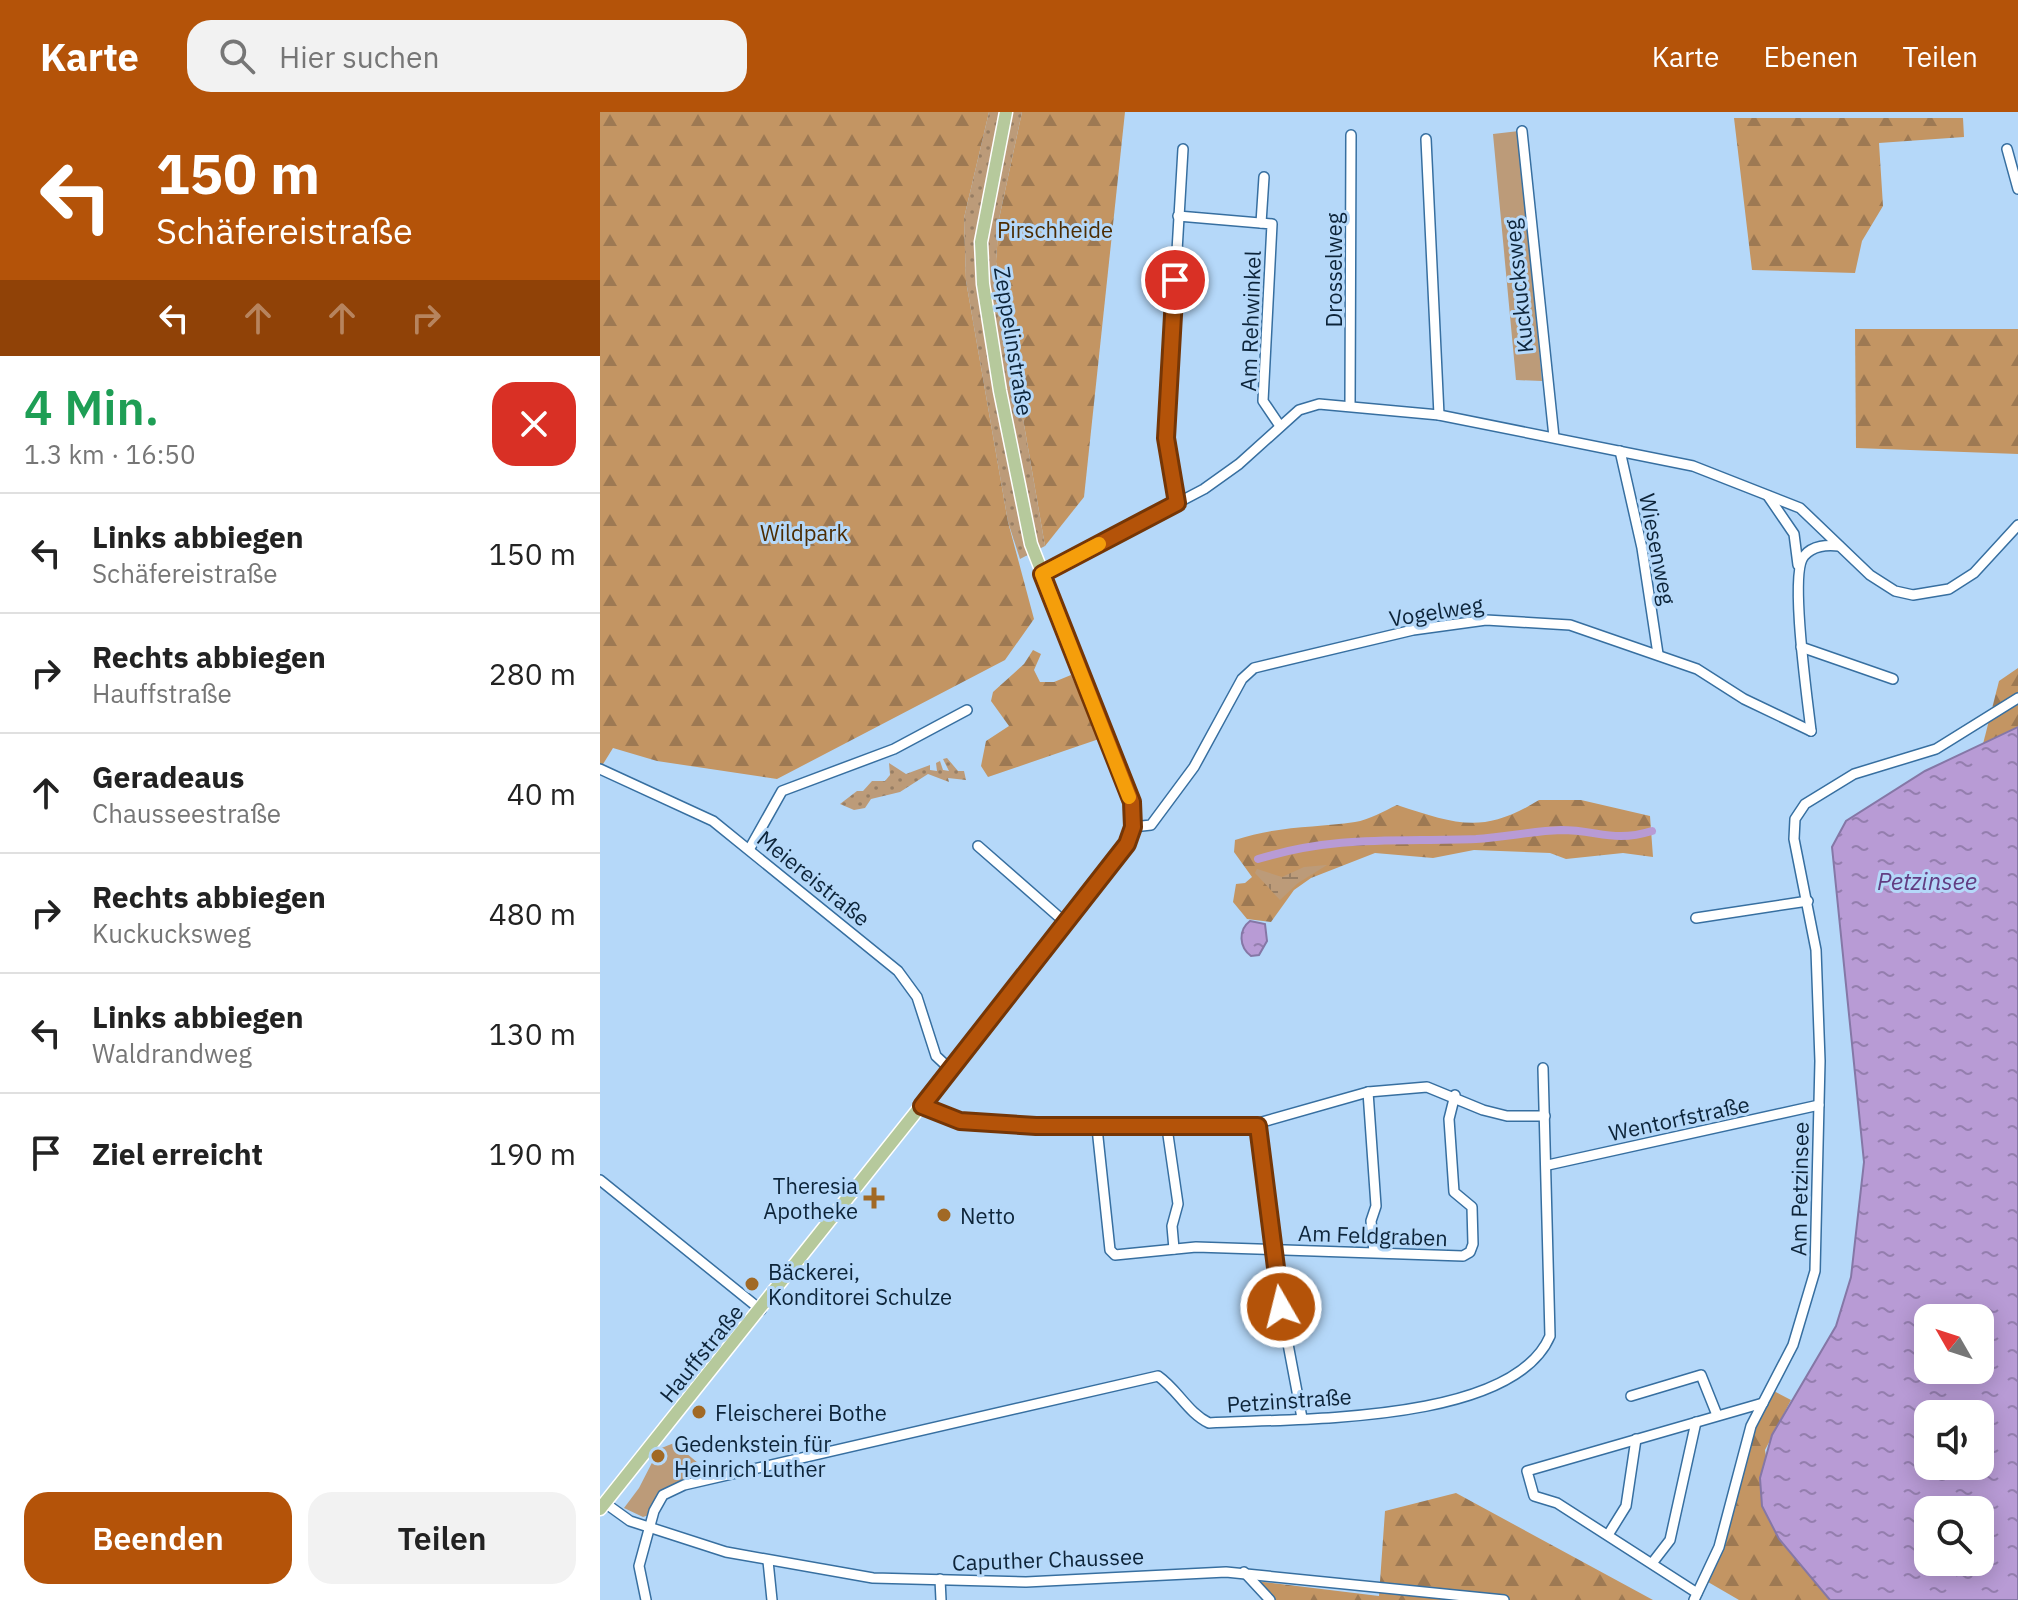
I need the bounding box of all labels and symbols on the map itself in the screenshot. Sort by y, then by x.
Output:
street label: Drosselweg [1319,212,1348,327]
park label: Pirschheide [997,215,1113,244]
street label: Kuckucksweg [1497,217,1539,354]
pin [1141,246,1209,314]
street label: Am Rehwinkel [1233,250,1267,392]
street label: Zeppelinstraße [988,264,1040,418]
street label: Wiesenweg [1633,491,1683,608]
park label: Wildpark [760,518,848,547]
street label: Vogelweg [1387,589,1486,633]
street label: Meiereistraße [752,824,876,932]
water label: Petzinsee [1877,865,1977,897]
street label: Wentorfstraße [1606,1089,1752,1147]
street label: Am Petzinsee [1783,1122,1815,1256]
place label: Theresia Apotheke [763,1171,858,1225]
marker: Theresia Apotheke [865,1189,883,1207]
place label: Netto [960,1201,1015,1230]
marker: Netto [935,1206,953,1224]
street label: Am Feldgraben [1298,1218,1448,1252]
place label: Bäckerei, Konditorei Schulze [768,1257,952,1311]
position arrow [1239,1265,1323,1349]
marker: Bäckerei, Konditorei Schulze [743,1275,761,1293]
street label: Hauffstraße [653,1298,749,1408]
north arrow [1914,1304,1994,1384]
street label: Petzinstraße [1226,1381,1352,1419]
place label: Fleischerei Bothe [715,1398,887,1427]
marker: Fleischerei Bothe [690,1403,708,1421]
place label: Gedenkstein für Heinrich Luther [674,1429,831,1483]
marker: Gedenkstein für Heinrich Luther [649,1447,667,1465]
street label: Caputher Chaussee [952,1541,1144,1577]

